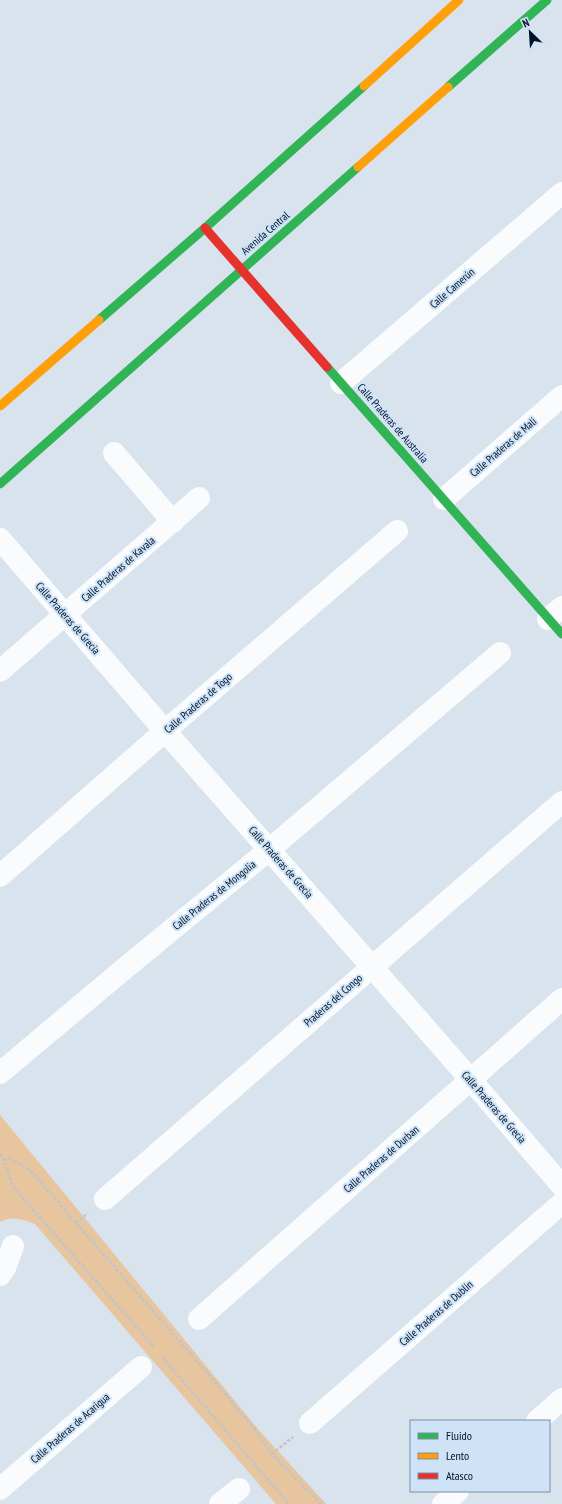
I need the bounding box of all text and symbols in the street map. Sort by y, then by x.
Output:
north arrow [510,12,550,52]
text: N [520,15,531,31]
street label: Avenida Central [238,208,292,258]
street label: Calle Camerún [427,265,477,311]
street label: Calle Praderas de Australia [355,380,431,466]
street label: Calle Praderas de Mali [467,414,539,480]
street label: Calle Praderas de Kavala [78,533,158,605]
street label: Calle Praderas de Grecia [33,579,103,657]
street label: Calle Praderas de Togo [161,669,235,736]
street label: Calle Praderas de Grecia [246,823,316,901]
street label: Calle Praderas de Mongolia [169,857,259,933]
street label: Praderas del Congo [301,971,365,1029]
street label: Calle Praderas de Grecia [459,1068,529,1146]
street label: Calle Praderas de Durban [340,1122,422,1196]
street label: Calle Praderas de Dublin [396,1277,476,1349]
street label: Calle Praderas de Acarigua [28,1390,112,1466]
legend [410,1420,550,1492]
text: Fluido [446,1428,472,1443]
text: Lento [446,1448,469,1463]
text: Atasco [446,1468,473,1483]

